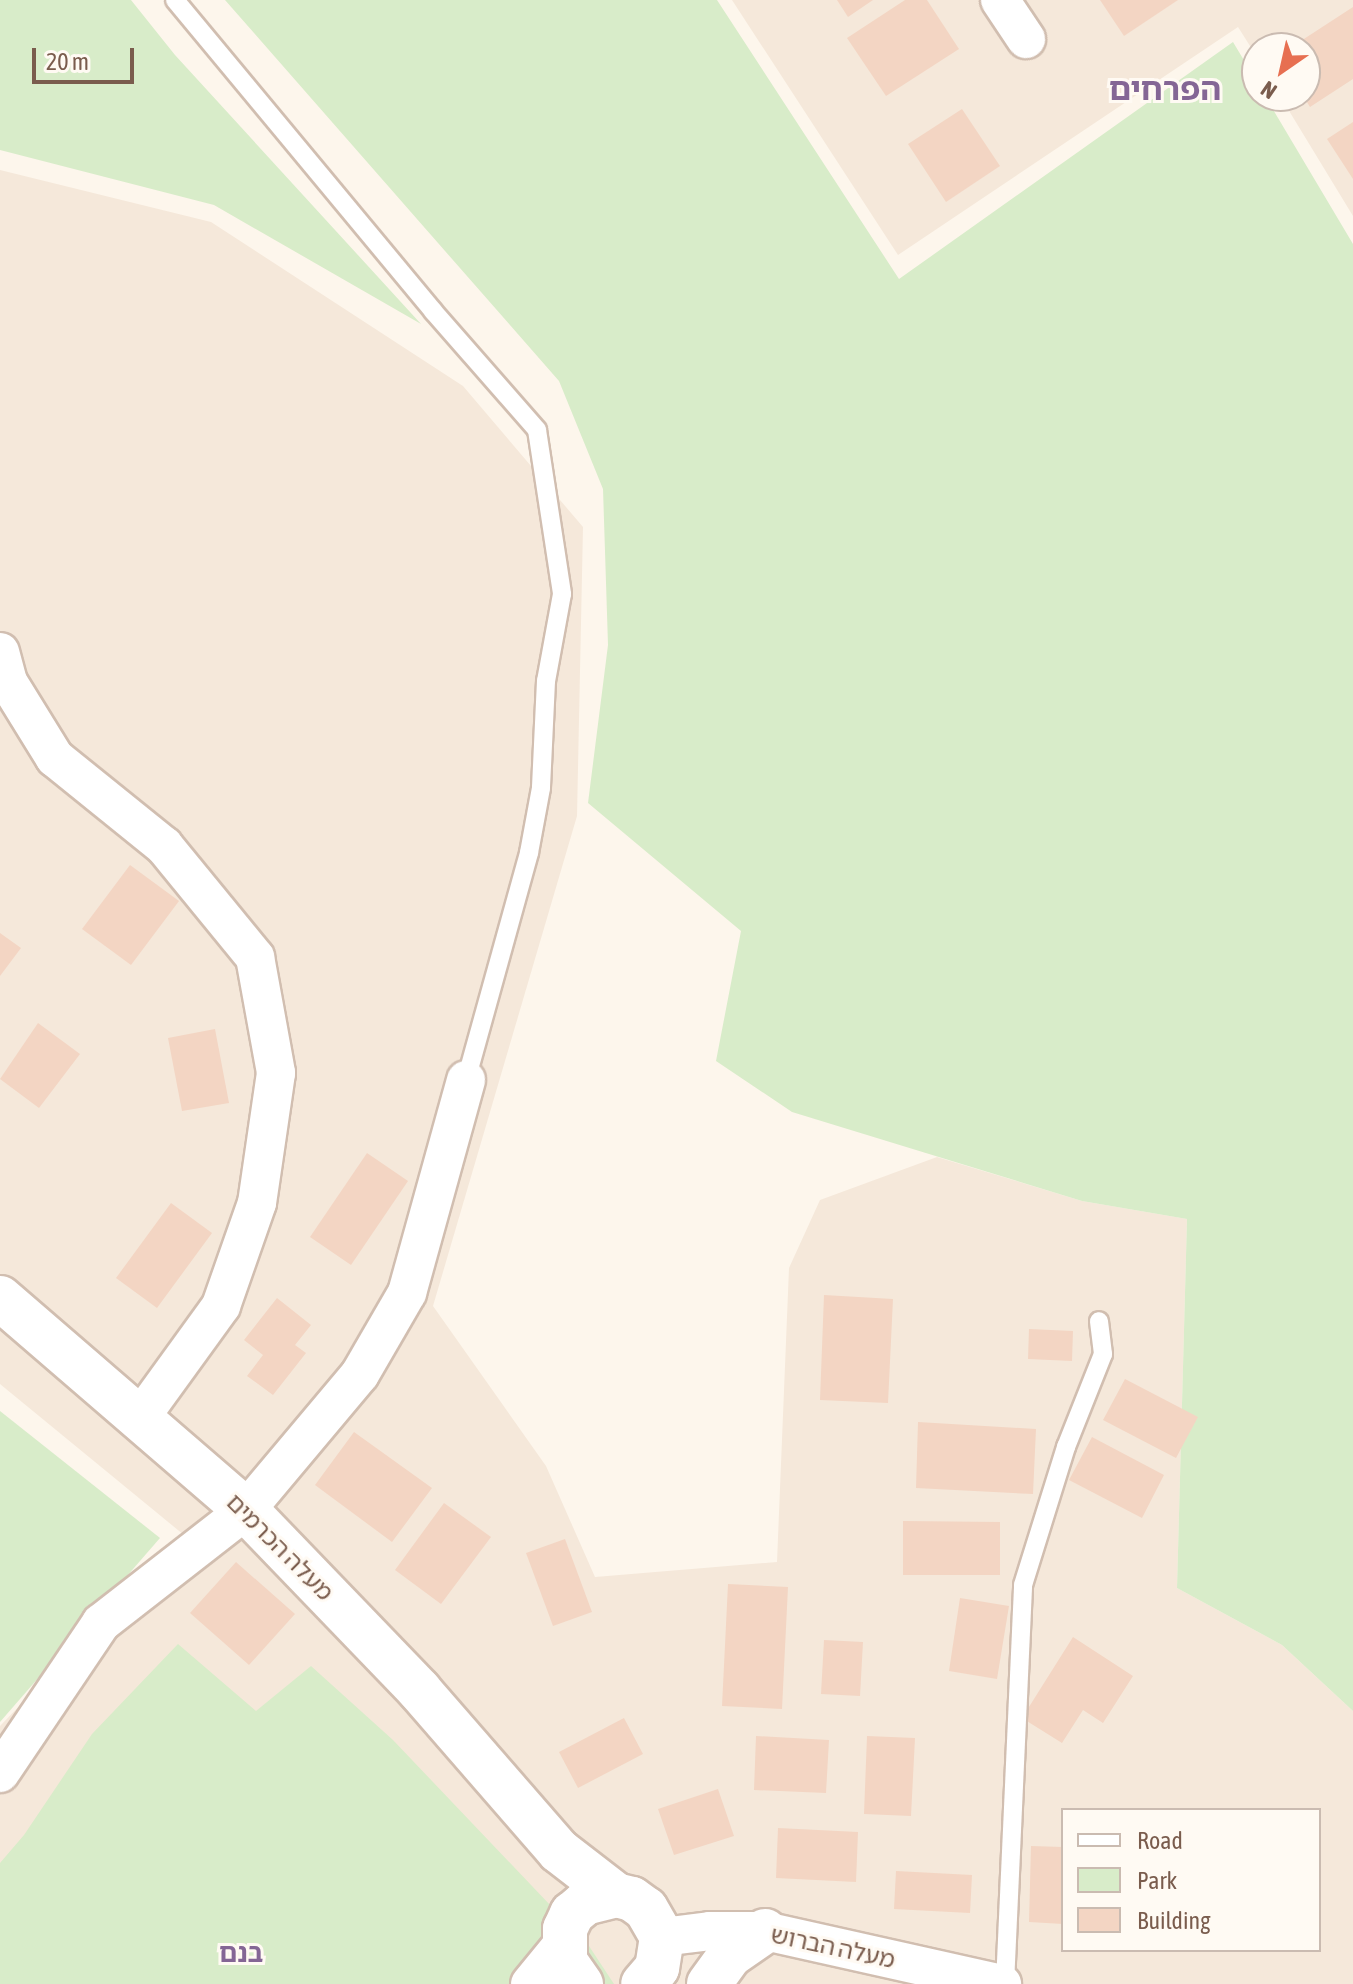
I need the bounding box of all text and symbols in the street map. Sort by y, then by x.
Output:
scale bar [36,32,138,82]
north arrow [1241,32,1321,112]
text: 20 m [46,48,89,75]
district label: הפרחים [1109,70,1221,108]
text: N [1256,76,1281,105]
street label: מעלה הכרמים [221,1488,339,1606]
legend [1061,1808,1321,1952]
text: Road [1137,1827,1183,1854]
text: Park [1137,1867,1177,1894]
text: Building [1137,1907,1210,1934]
street label: מעלה הברוש [768,1920,898,1974]
district label: בנם [219,1938,263,1970]

